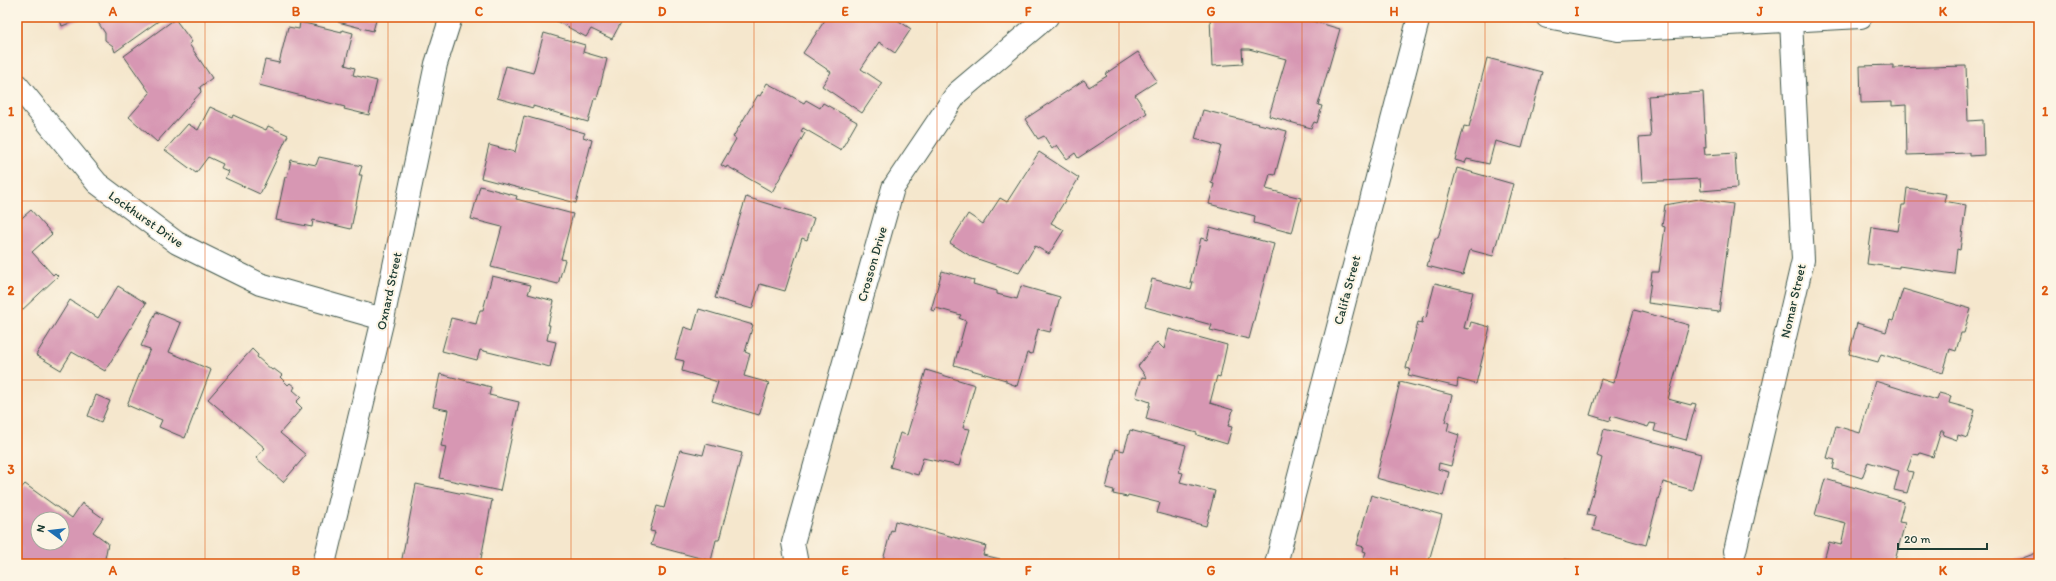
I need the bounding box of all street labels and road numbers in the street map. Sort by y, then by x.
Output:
street label: Lockhurst Drive [106,188,186,250]
street label: Crosson Drive [854,225,890,303]
street label: Oxnard Street [373,251,405,331]
street label: Califa Street [1331,253,1364,326]
street label: Nomar Street [1777,263,1809,339]

